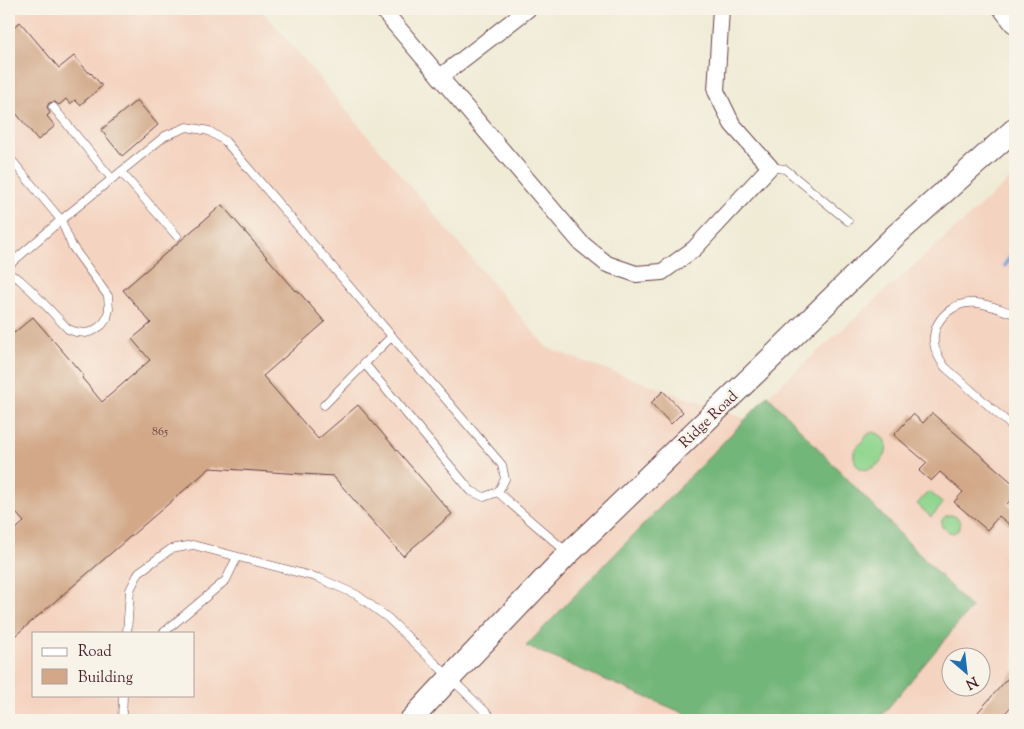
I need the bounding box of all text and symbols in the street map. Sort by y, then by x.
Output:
street label: Ridge Road [675,386,743,453]
house number: 865 [152,423,168,441]
legend [32,632,195,696]
text: Road [78,642,112,663]
north arrow [942,646,992,696]
text: Building [78,668,133,689]
text: N [962,670,981,693]

